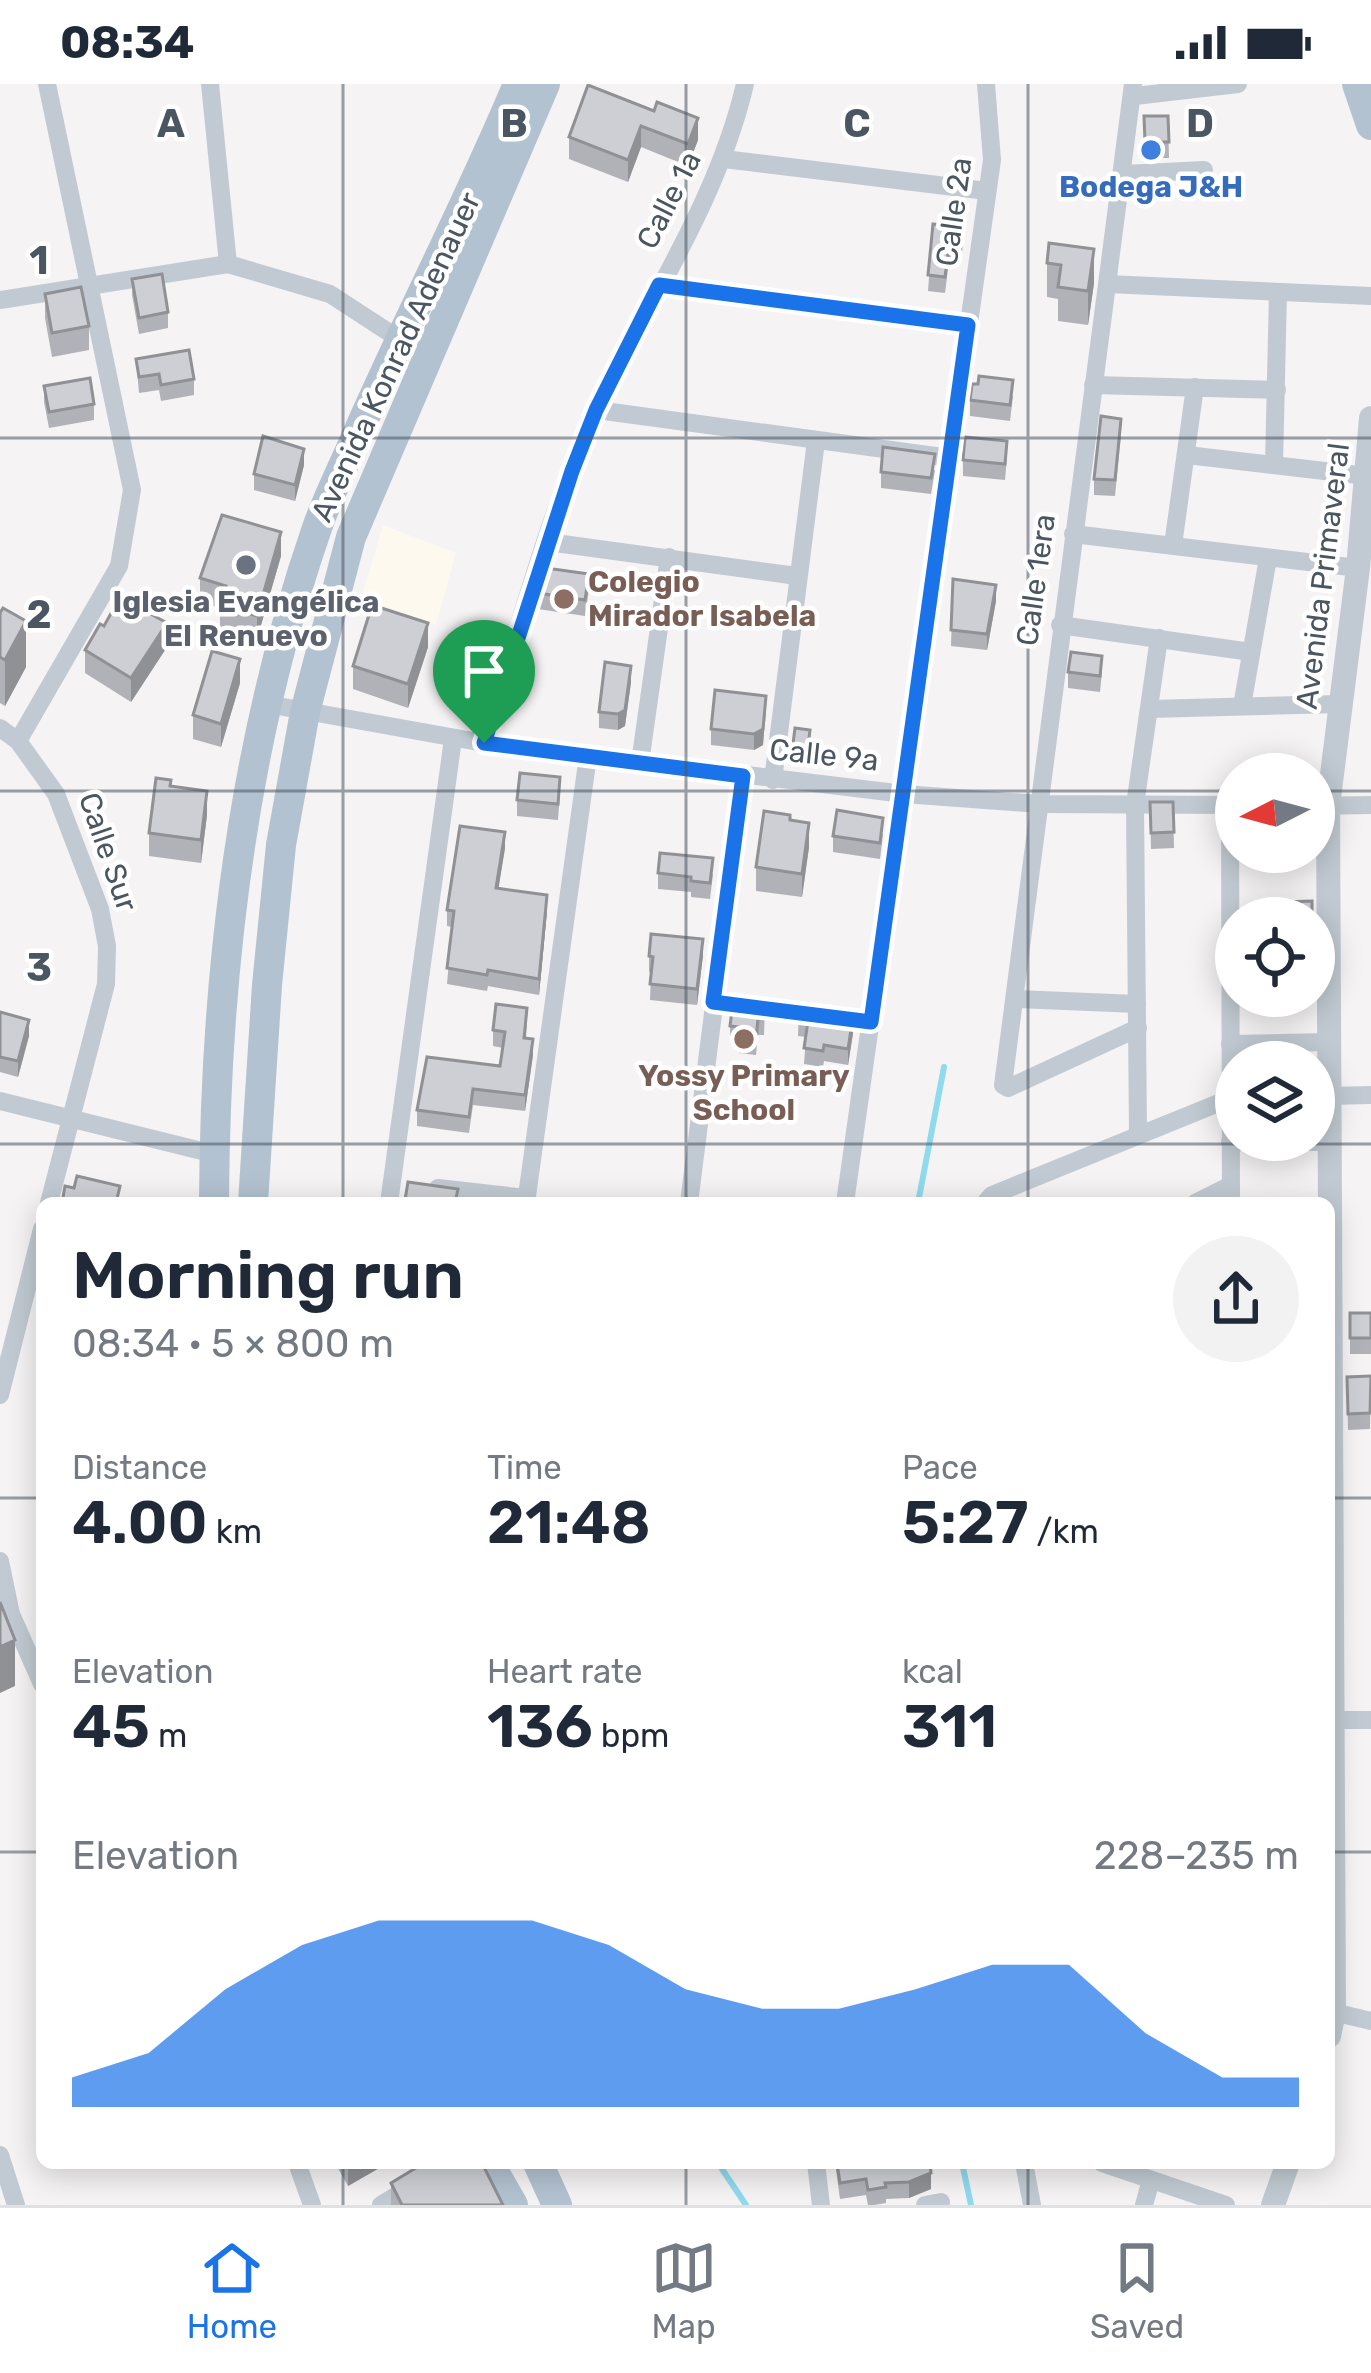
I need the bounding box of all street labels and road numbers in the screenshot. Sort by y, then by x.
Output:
street label: Calle 1a [629,145,709,255]
street label: Calle 2a [929,155,979,269]
street label: Avenida Konrad Adenauer [304,186,489,528]
street label: Avenida Primaveral [1289,441,1357,711]
street label: Calle 1era [1009,512,1063,648]
street label: Calle 9a [768,731,880,779]
street label: Calle Sur [71,788,145,917]

